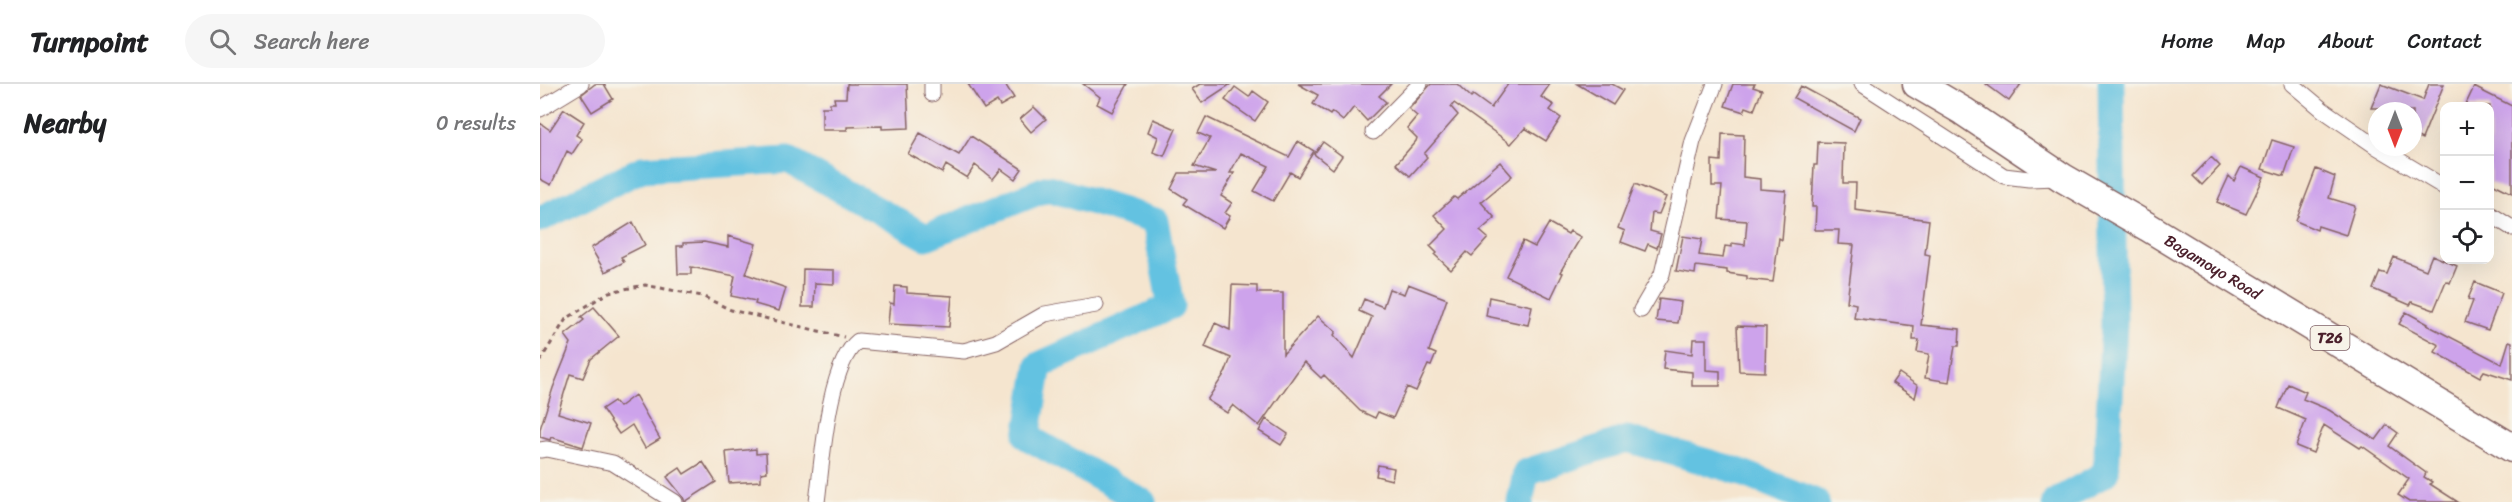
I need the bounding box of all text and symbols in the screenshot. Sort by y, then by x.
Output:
search box [185,14,605,68]
text: Turnpoint [30,17,149,66]
text: Search here [254,22,370,61]
text: Home [2161,22,2213,60]
text: Map [2246,22,2285,60]
text: About [2318,22,2375,60]
text: Contact [2408,22,2482,60]
icon: search [206,25,239,58]
text: Nearby [24,100,106,146]
north arrow [2368,102,2422,156]
map controls [2440,102,2494,264]
button: + [2440,102,2494,156]
text: 0 results [436,106,516,141]
button: − [2440,156,2494,210]
button: locate [2440,210,2494,264]
street label: Bagamoyo Road [2159,226,2269,308]
road number: T26 [2310,326,2350,350]

